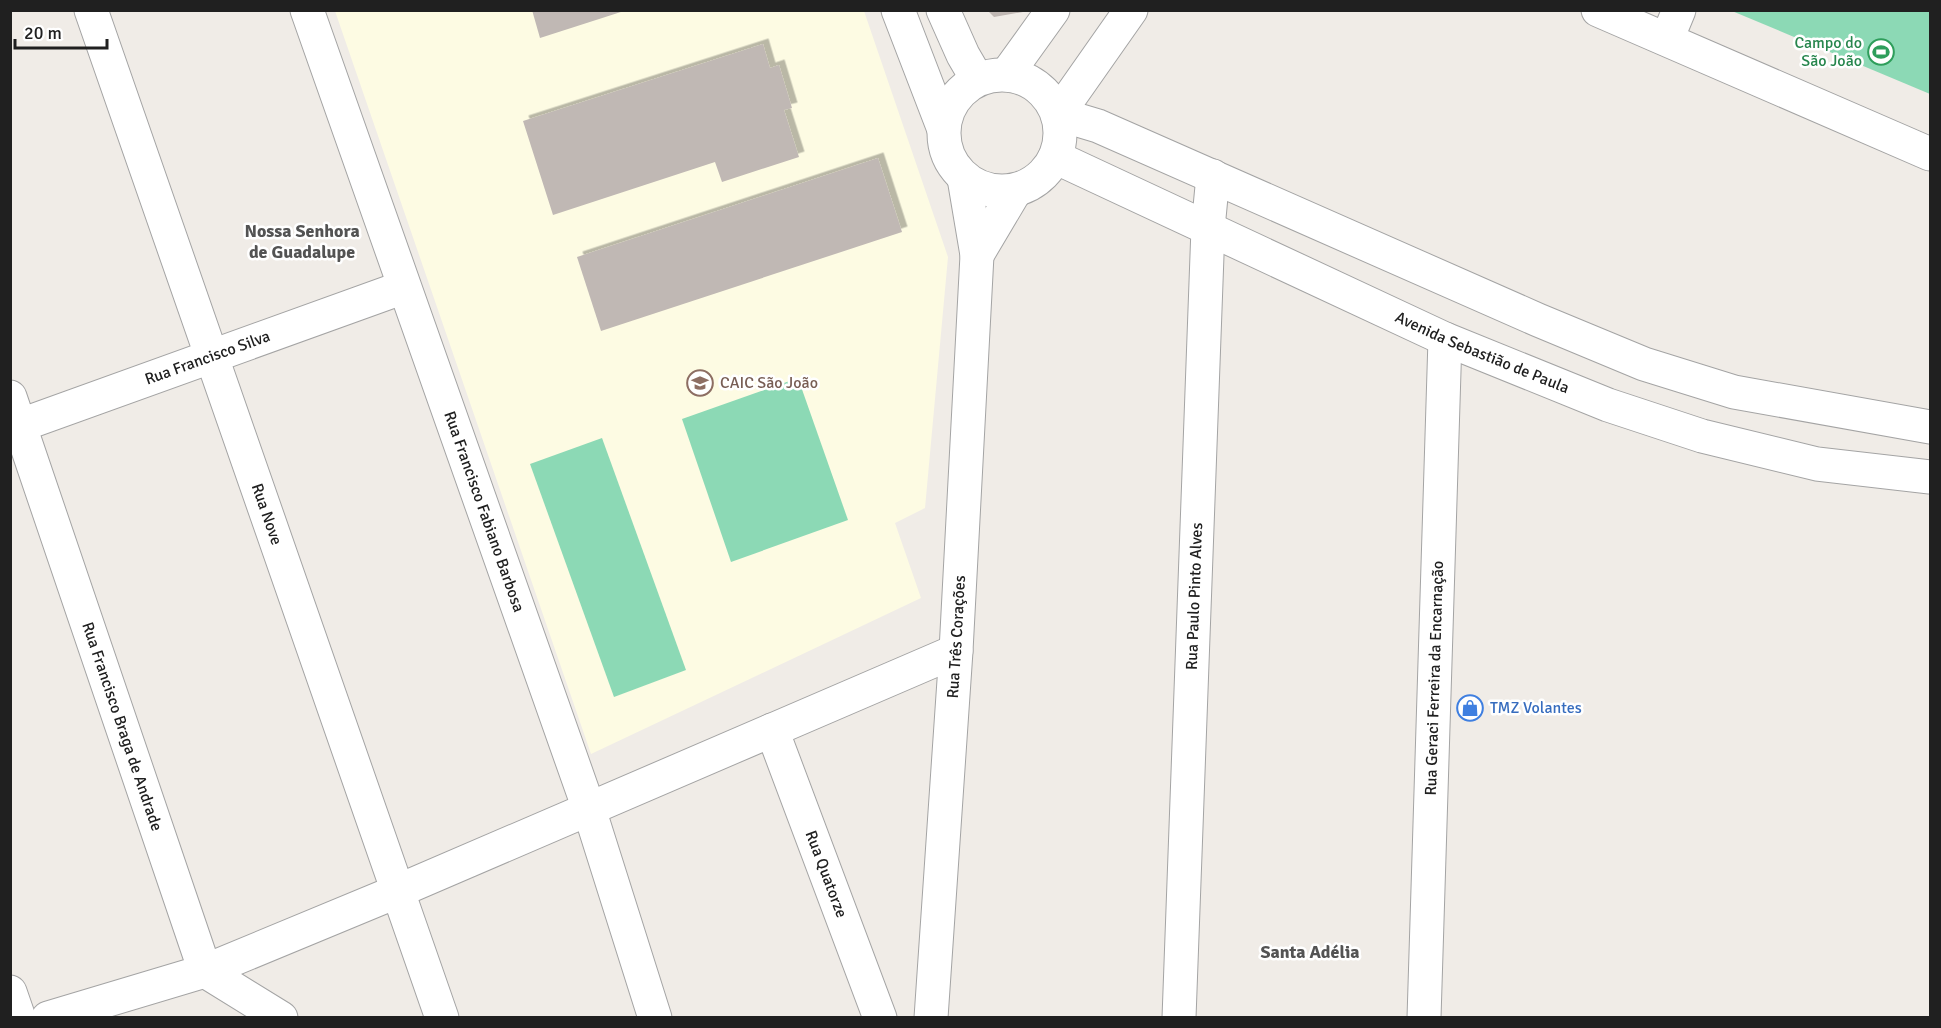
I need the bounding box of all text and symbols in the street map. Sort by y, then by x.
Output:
scale bar [15,12,106,50]
text: 20 m [24,22,62,44]
place label: Campo do São João [1794,33,1862,71]
sports icon: Campo do São João [1866,37,1896,67]
district label: Nossa Senhora de Guadalupe [244,220,360,263]
street label: Avenida Sebastião de Paula [1392,307,1572,398]
street label: Rua Francisco Silva [142,326,273,390]
school or university icon: CAIC São João [685,368,715,398]
place label: CAIC São João [720,373,818,393]
street label: Rua Francisco Fabiano Barbosa [439,409,529,615]
street label: Rua Nove [247,481,287,548]
street label: Rua Paulo Pinto Alves [1182,522,1207,670]
street label: Rua Geraci Ferreira da Encarnação [1421,560,1448,796]
street label: Rua Três Corações [943,575,970,699]
street label: Rua Francisco Braga de Andrade [77,619,167,834]
shop icon: TMZ Volantes [1455,693,1485,723]
place label: TMZ Volantes [1490,698,1582,718]
street label: Rua Quatorze [801,828,852,921]
district label: Santa Adélia [1261,941,1360,963]

